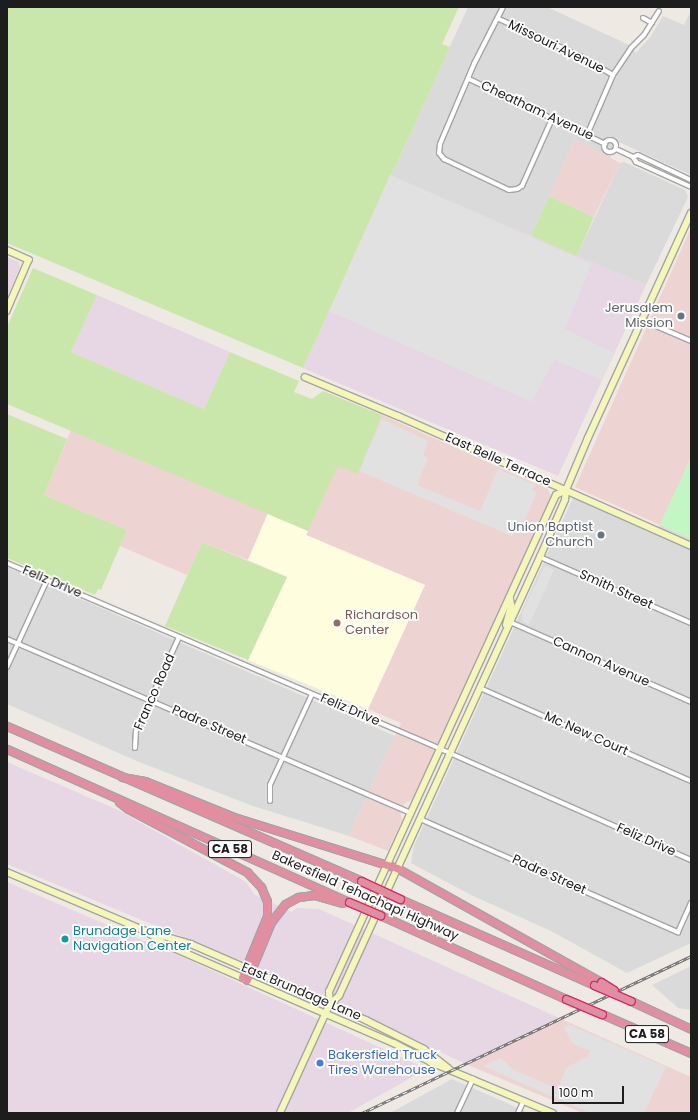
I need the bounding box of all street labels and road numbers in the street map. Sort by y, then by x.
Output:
street label: Missouri Avenue [505,17,607,77]
street label: Cheatham Avenue [478,78,596,144]
street label: East Belle Terrace [443,430,553,490]
street label: Feliz Drive [20,563,84,601]
street label: Smith Street [577,567,655,613]
street label: Cannon Avenue [550,634,652,690]
street label: Franco Road [131,651,179,733]
street label: Feliz Drive [318,691,382,729]
street label: Padre Street [169,702,249,748]
street label: Mc New Court [542,709,630,759]
street label: Feliz Drive [614,820,678,860]
road number: CA 58 [207,839,253,859]
street label: Bakersfield Tehachapi Highway [269,848,461,944]
street label: Padre Street [509,852,589,898]
street label: East Brundage Lane [239,960,363,1024]
road number: CA 58 [624,1024,670,1044]

